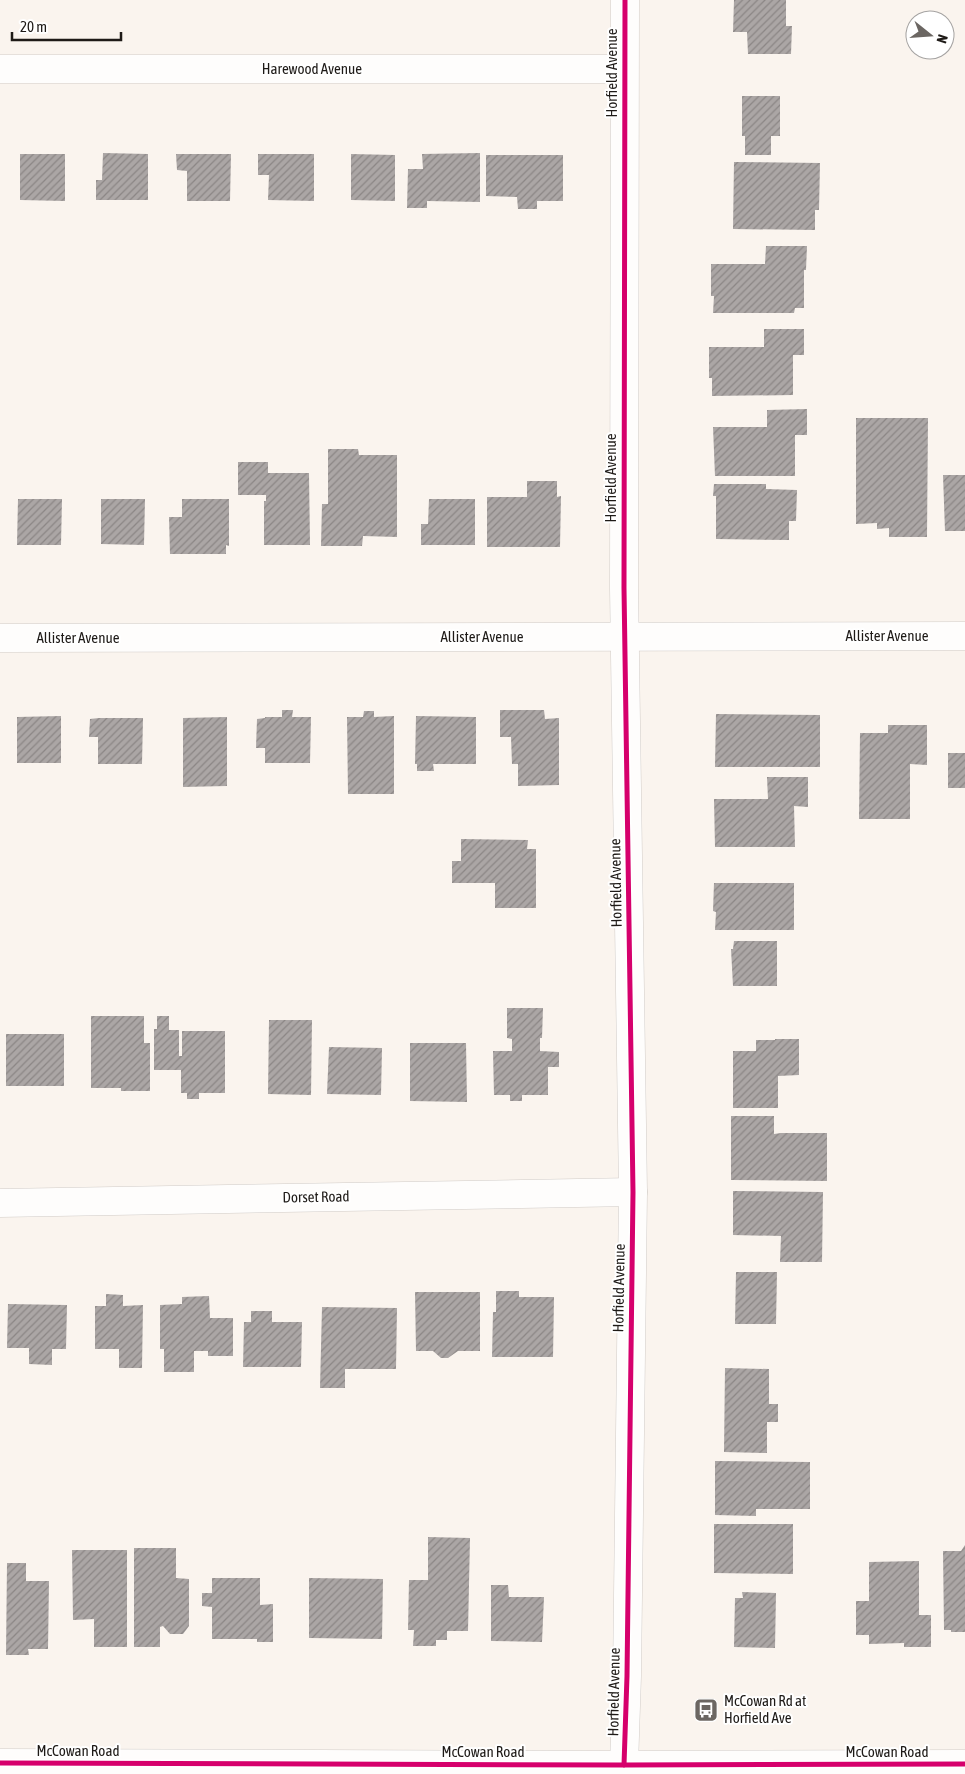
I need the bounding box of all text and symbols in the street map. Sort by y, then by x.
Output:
scale bar [12,10,121,42]
north arrow [905,10,955,60]
text: 20 m [20,18,47,35]
street label: Horfield Avenue [603,28,620,117]
text: N [934,33,951,45]
street label: Harewood Avenue [262,60,362,77]
street label: Horfield Avenue [602,433,619,522]
street label: Allister Avenue [845,627,929,644]
street label: Allister Avenue [440,628,524,645]
street label: Allister Avenue [36,629,120,646]
street label: Horfield Avenue [606,838,625,928]
street label: Dorset Road [282,1187,350,1206]
street label: Horfield Avenue [609,1243,628,1333]
street label: Horfield Avenue [604,1647,623,1737]
place label: McCowan Rd at Horfield Ave [724,1692,806,1726]
bus stop icon: McCowan Rd at Horfield Ave [693,1697,719,1723]
street label: McCowan Road [37,1742,120,1759]
street label: McCowan Road [442,1743,525,1760]
street label: McCowan Road [846,1743,929,1760]

